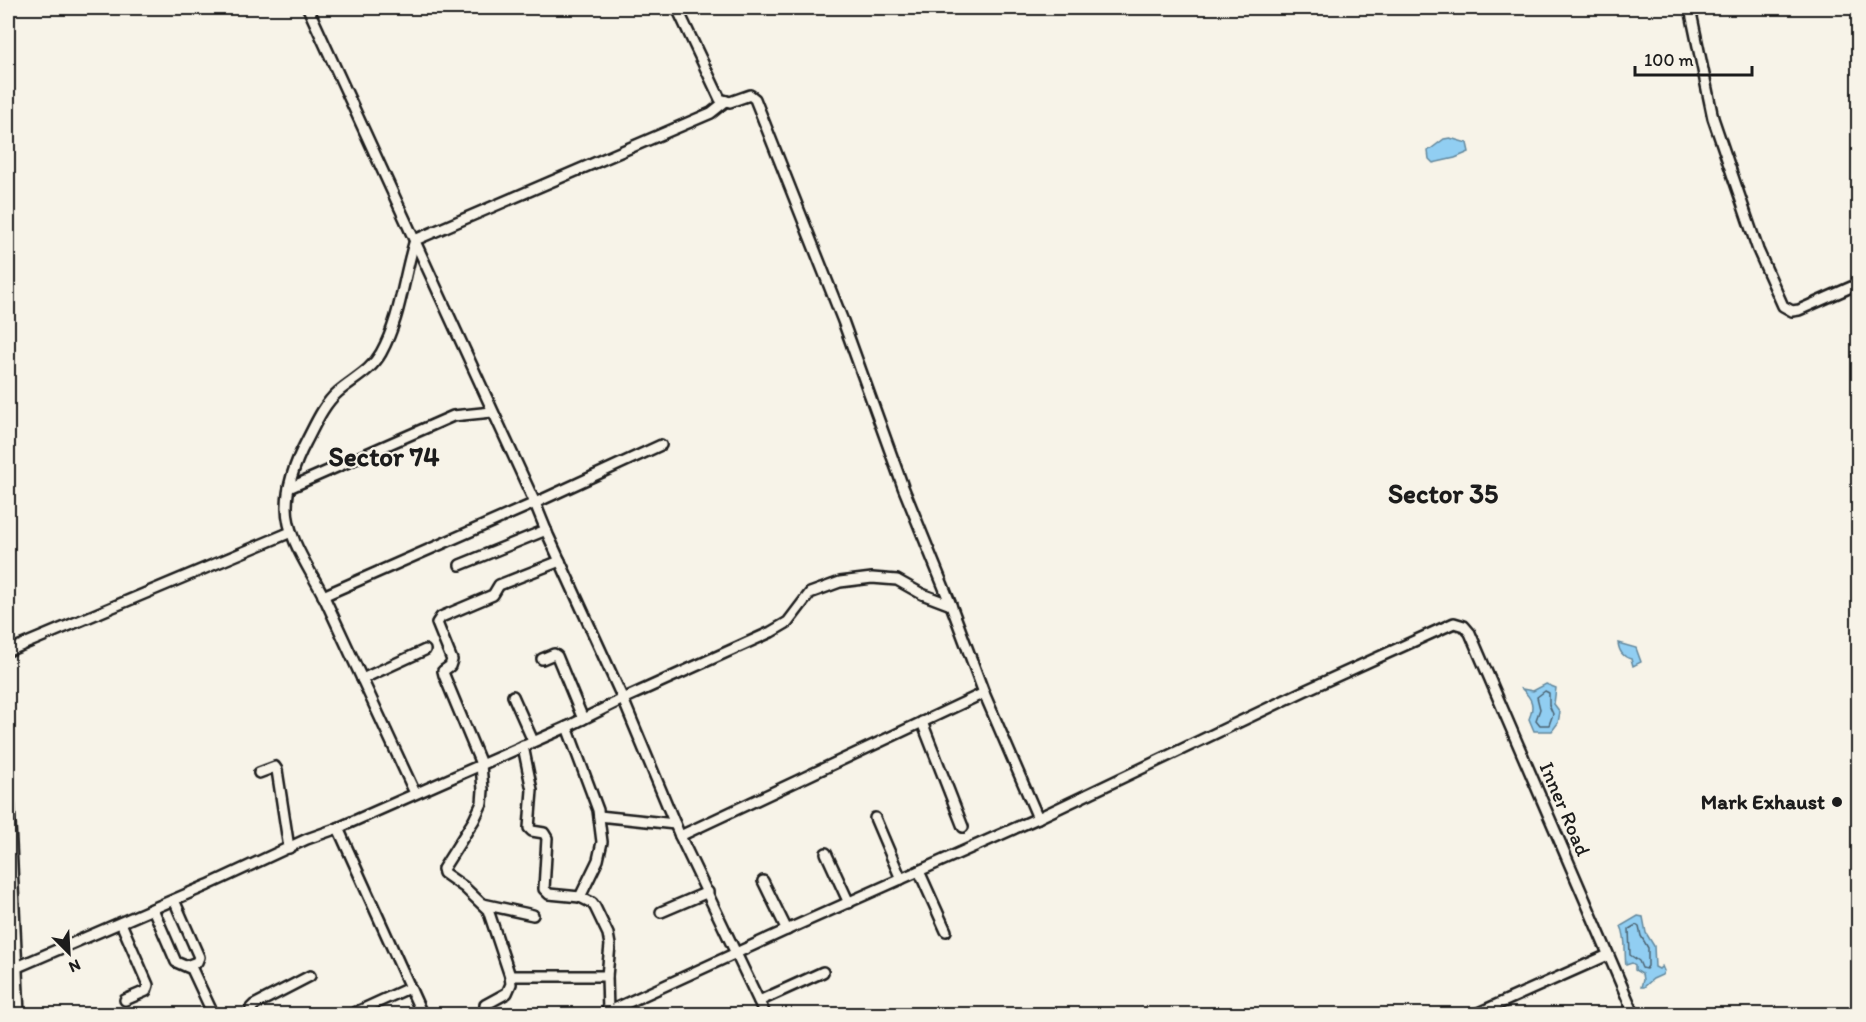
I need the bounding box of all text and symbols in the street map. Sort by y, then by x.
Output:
scale bar [1635,39,1752,77]
text: 100 m [1644,49,1694,71]
district label: Sector 74 [329,440,440,473]
district label: Sector 35 [1388,477,1498,510]
street label: Inner Road [1534,758,1597,860]
place label: Mark Exhaust [1701,789,1825,814]
marker: Mark Exhaust [1830,795,1844,809]
north arrow [39,923,99,983]
text: N [66,955,84,977]

